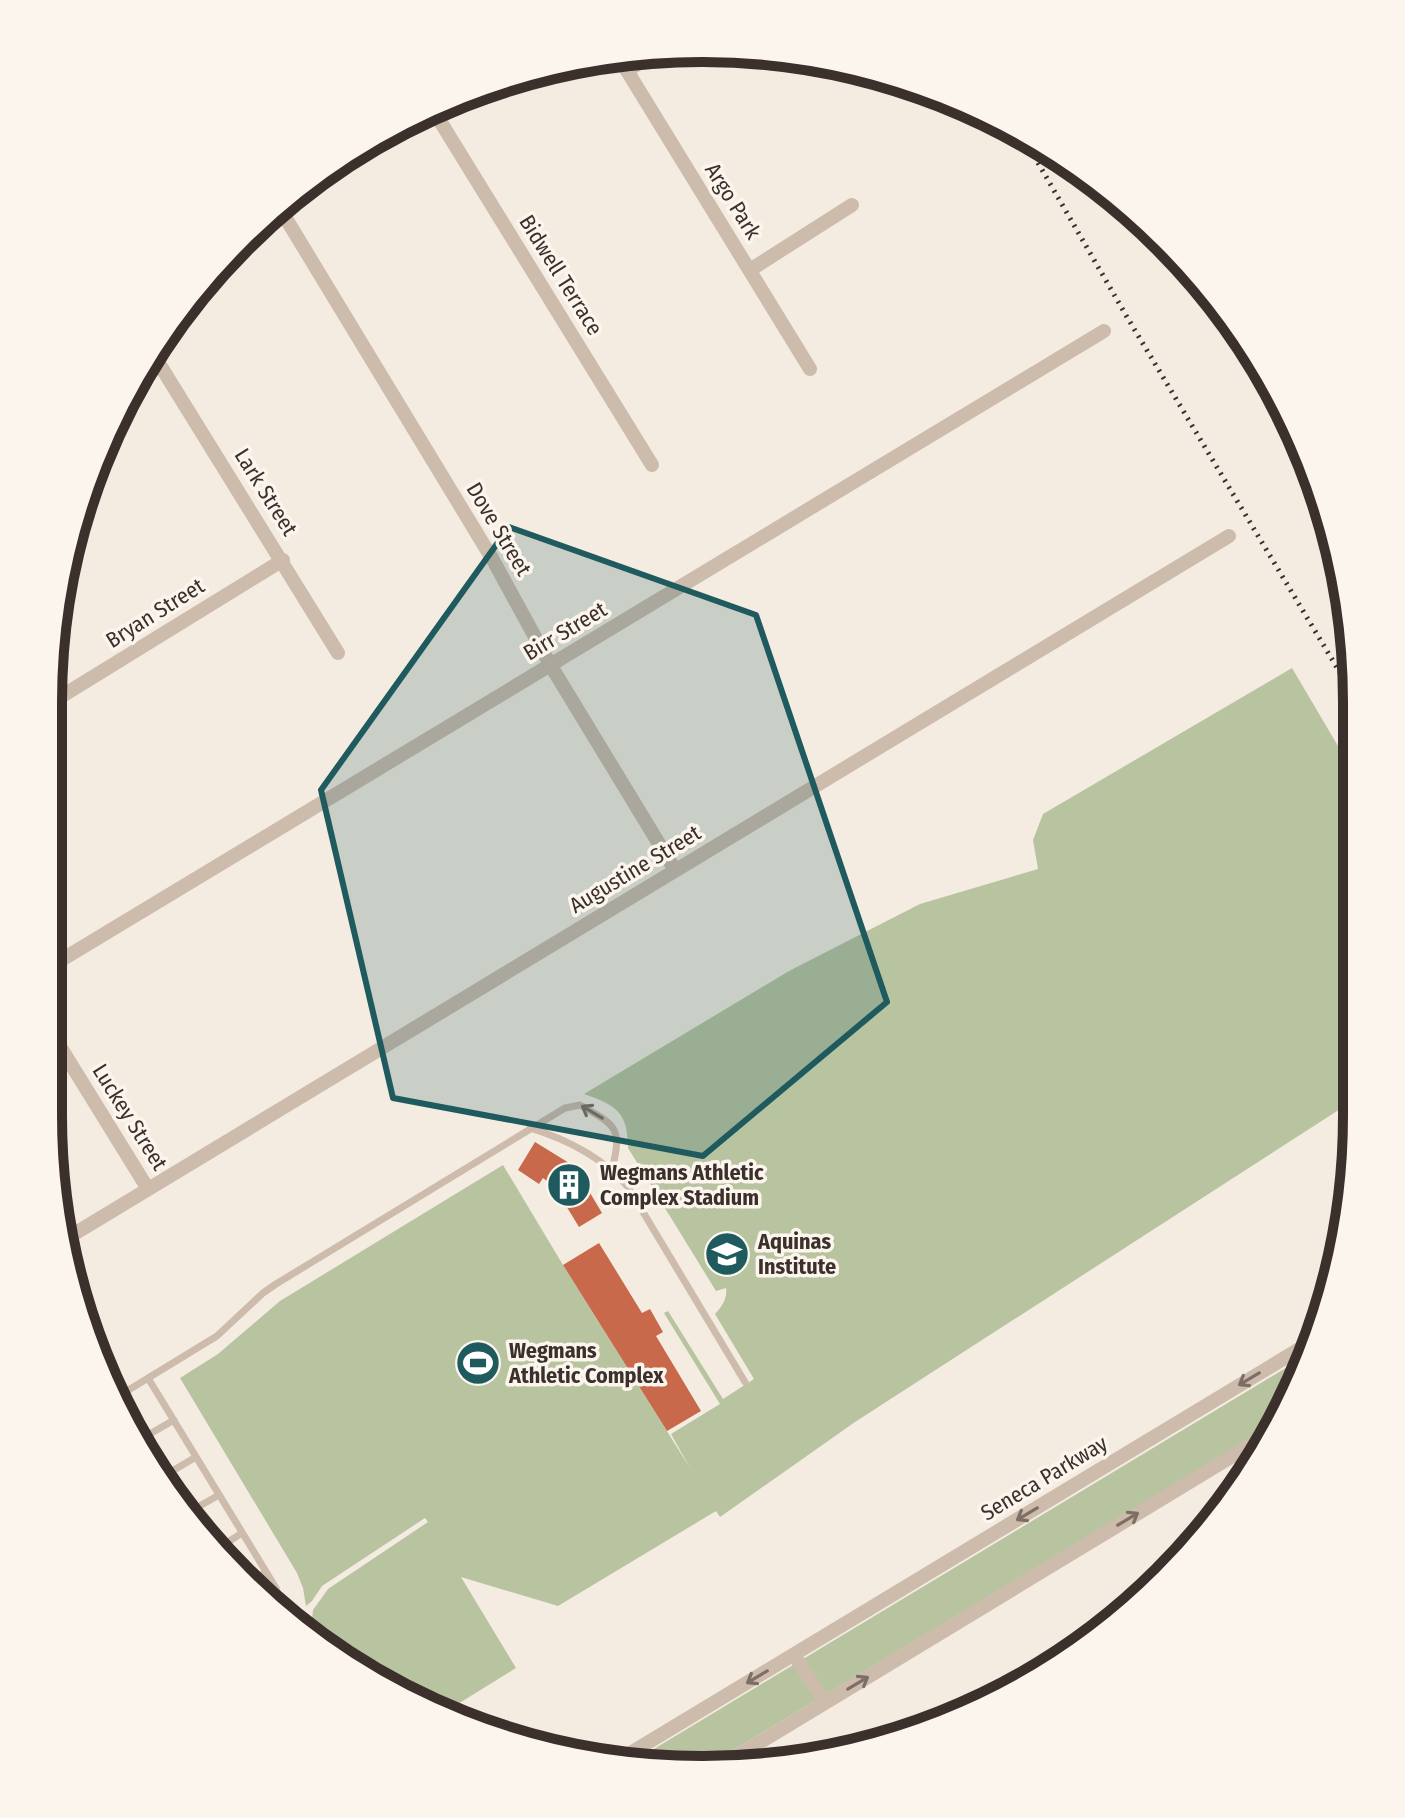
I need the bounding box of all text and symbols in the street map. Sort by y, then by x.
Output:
street label: Argo Park [699,158,767,245]
street label: Bidwell Terrace [513,210,609,340]
street label: Lark Street [229,443,304,541]
street label: Dove Street [461,477,538,581]
street label: Bryan Street [101,572,210,654]
street label: Birr Street [519,595,612,666]
street label: Augustine Street [564,819,706,919]
street label: Luckey Street [87,1059,174,1176]
one-way arrow [581,1104,604,1120]
place label: Wegmans Athletic Complex Stadium [600,1159,764,1211]
building icon: Wegmans Athletic Complex Stadium [545,1161,593,1209]
place label: Aquinas Institute [757,1228,836,1280]
school or university icon: Aquinas Institute [703,1230,751,1278]
place label: Wegmans Athletic Complex [508,1337,664,1389]
sports icon: Wegmans Athletic Complex [454,1339,502,1387]
one-way arrow [1238,1371,1261,1387]
street label: Seneca Parkway [976,1430,1112,1526]
one-way arrow [1016,1506,1039,1522]
one-way arrow [1116,1511,1139,1527]
one-way arrow [746,1670,769,1686]
one-way arrow [846,1675,869,1691]

